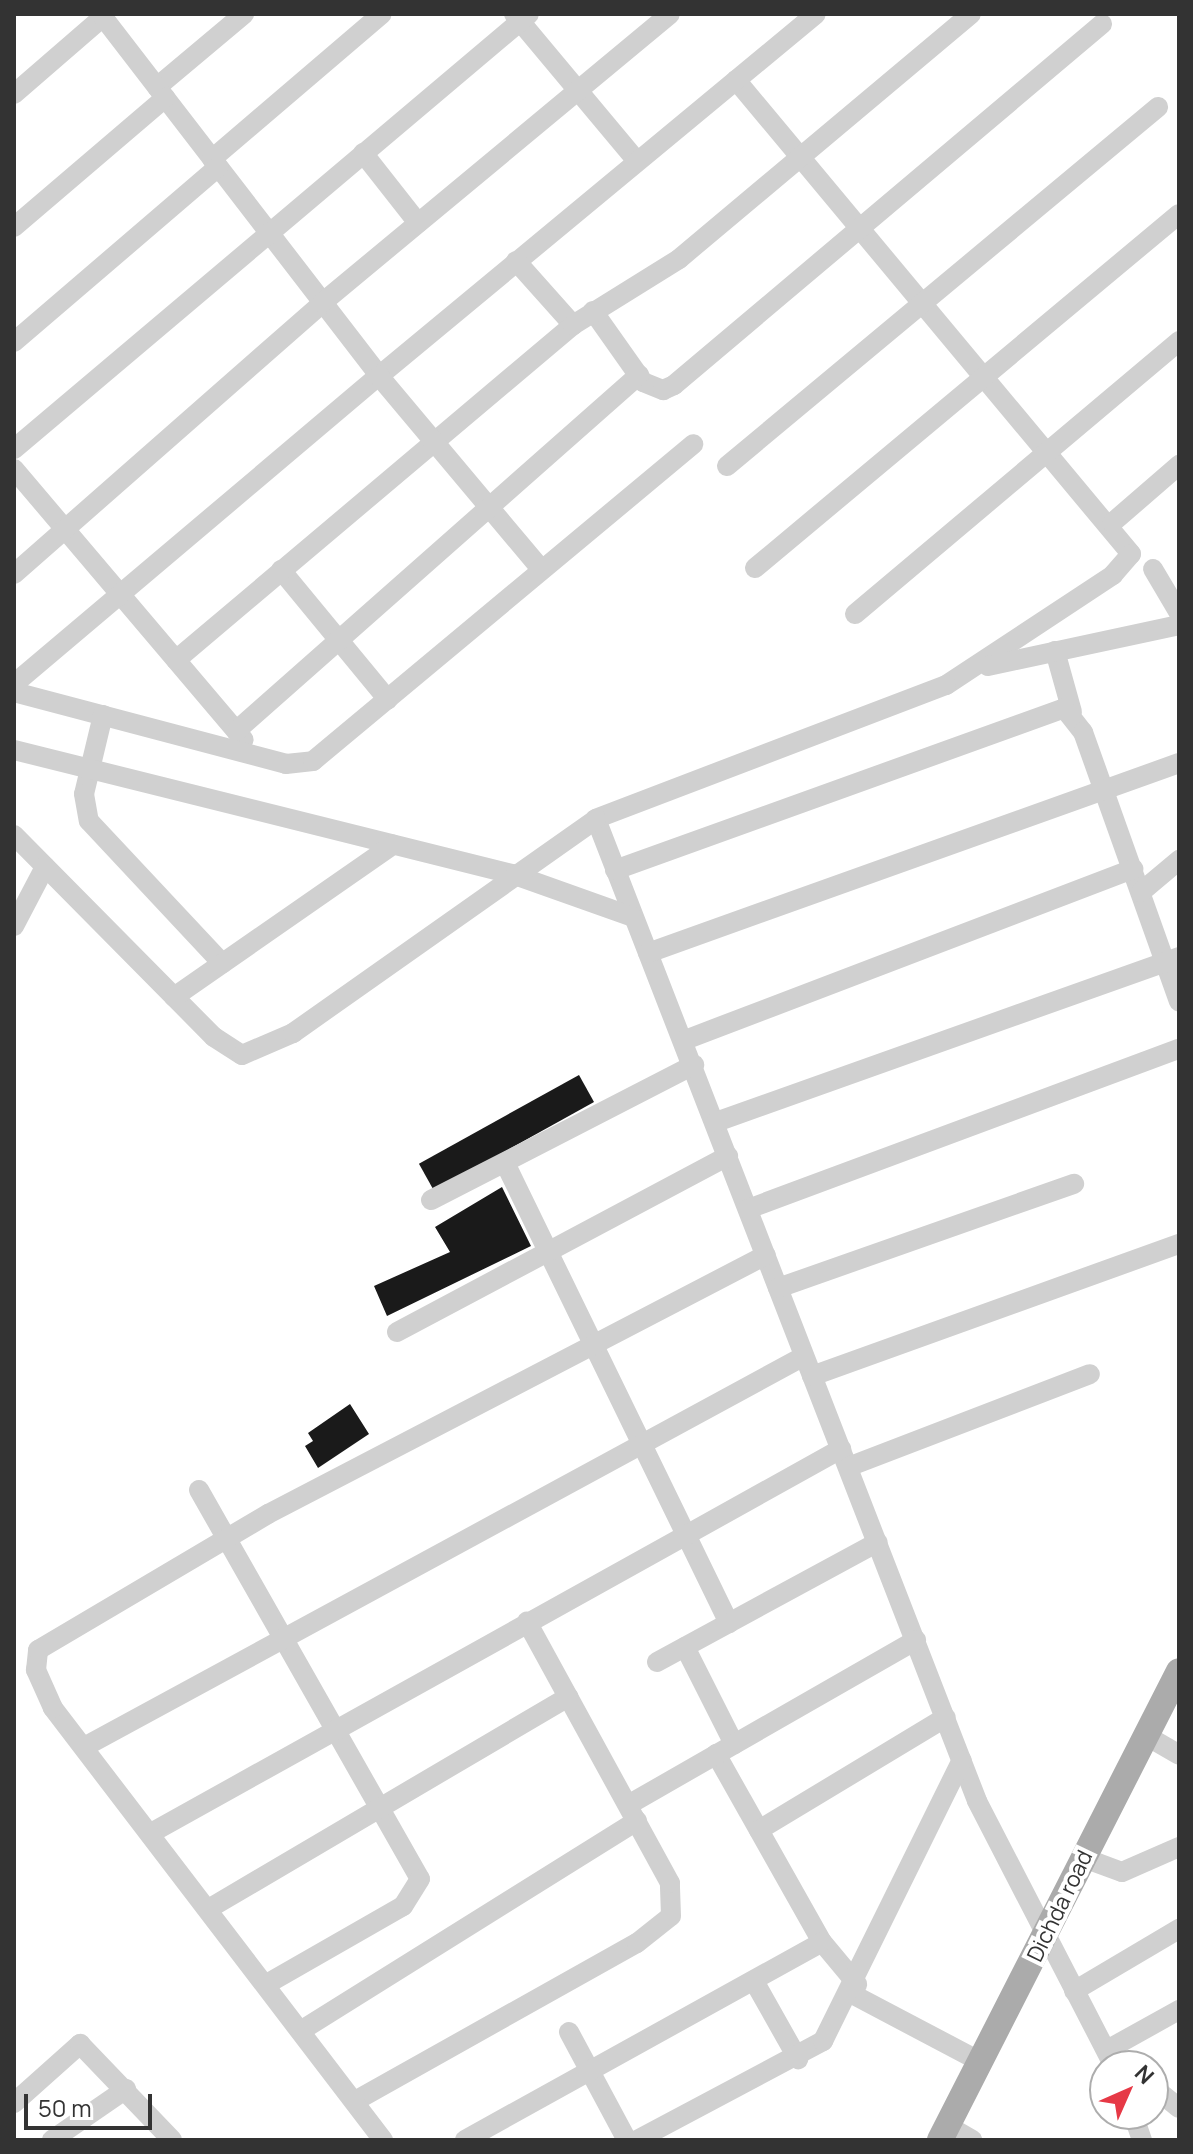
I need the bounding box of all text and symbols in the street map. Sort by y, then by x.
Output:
street label: Dichda road [1022,1846,1098,1966]
north arrow [1089,2050,1169,2130]
text: N [1128,2058,1161,2091]
scale bar [28,2078,156,2128]
text: 50 m [38,2091,92,2124]

